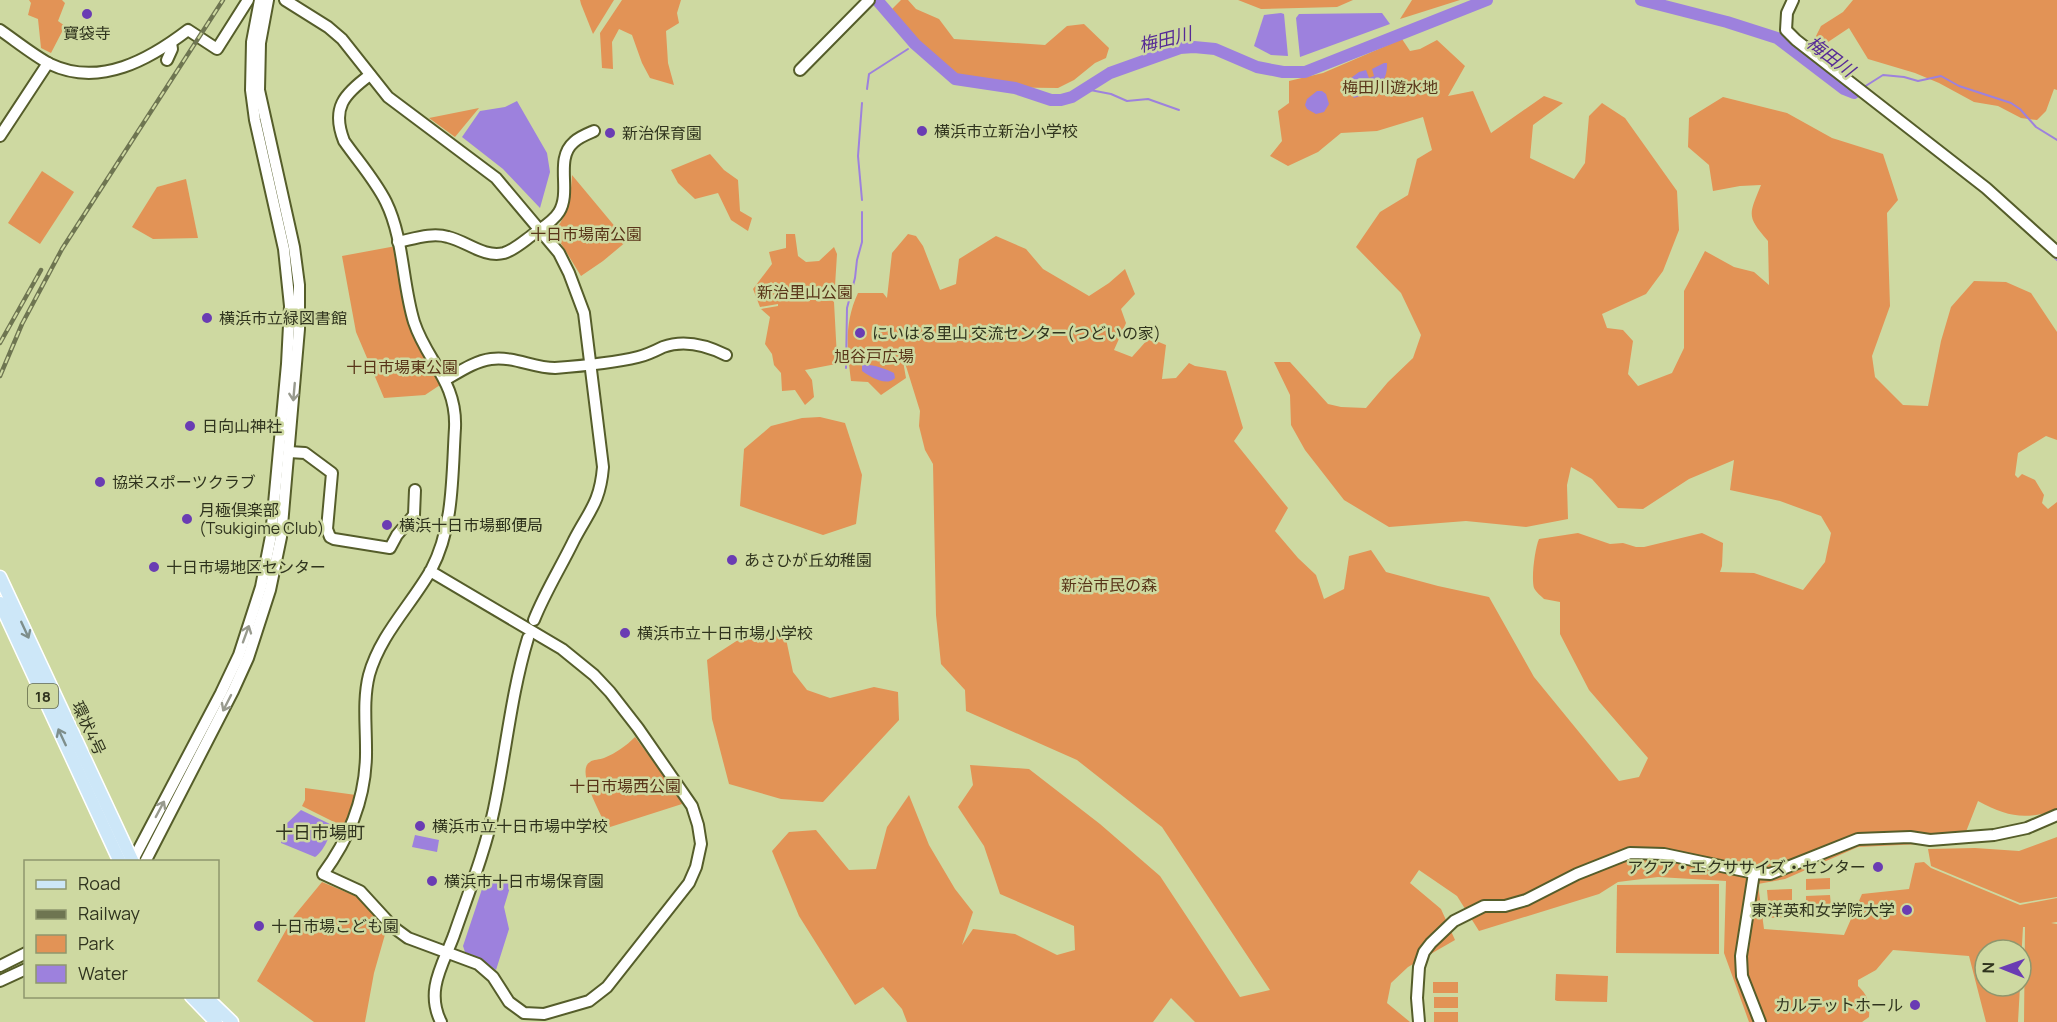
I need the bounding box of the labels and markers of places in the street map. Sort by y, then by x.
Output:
marker: 寶袋寺 [80,7,94,21]
place label: 寶袋寺 [63,22,111,44]
place label: 横浜市立新治小学校 [934,120,1078,142]
place label: 新治保育園 [622,122,702,144]
marker: 横浜市立新治小学校 [915,124,929,138]
marker: 新治保育園 [603,126,617,140]
place label: 横浜市立緑図書館 [219,307,347,329]
marker: 横浜市立緑図書館 [200,311,214,325]
place label: にいはる里山 交流センター(つどいの家) [872,322,1161,344]
marker: にいはる里山 交流センター(つどいの家) [853,326,867,340]
place label: 日向山神社 [202,415,282,437]
marker: 日向山神社 [183,419,197,433]
place label: 協栄スポーツクラブ [112,471,256,493]
marker: 協栄スポーツクラブ [93,475,107,489]
place label: 月極倶楽部 (Tsukigime Club) [199,499,324,539]
marker: 月極倶楽部 (Tsukigime Club) [180,512,194,526]
place label: 横浜十日市場郵便局 [399,514,543,536]
marker: 横浜十日市場郵便局 [380,518,394,532]
place label: あさひが丘幼稚園 [744,549,872,571]
marker: あさひが丘幼稚園 [725,553,739,567]
place label: 十日市場地区センター [166,556,326,578]
marker: 十日市場地区センター [147,560,161,574]
place label: 横浜市立十日市場小学校 [637,622,813,644]
marker: 横浜市立十日市場小学校 [618,626,632,640]
place label: 横浜市立十日市場中学校 [432,815,608,837]
marker: 横浜市立十日市場中学校 [413,819,427,833]
place label: アクア・エクササイズ・センター [1627,856,1866,878]
marker: アクア・エクササイズ・センター [1871,860,1885,874]
place label: 横浜市十日市場保育園 [444,870,604,892]
marker: 横浜市十日市場保育園 [425,874,439,888]
place label: 東洋英和女学院大学 [1751,899,1895,921]
marker: 東洋英和女学院大学 [1900,903,1914,917]
place label: 十日市場こども園 [271,915,399,937]
marker: 十日市場こども園 [252,919,266,933]
place label: カルテットホール [1775,994,1903,1016]
marker: カルテットホール [1908,998,1922,1012]

